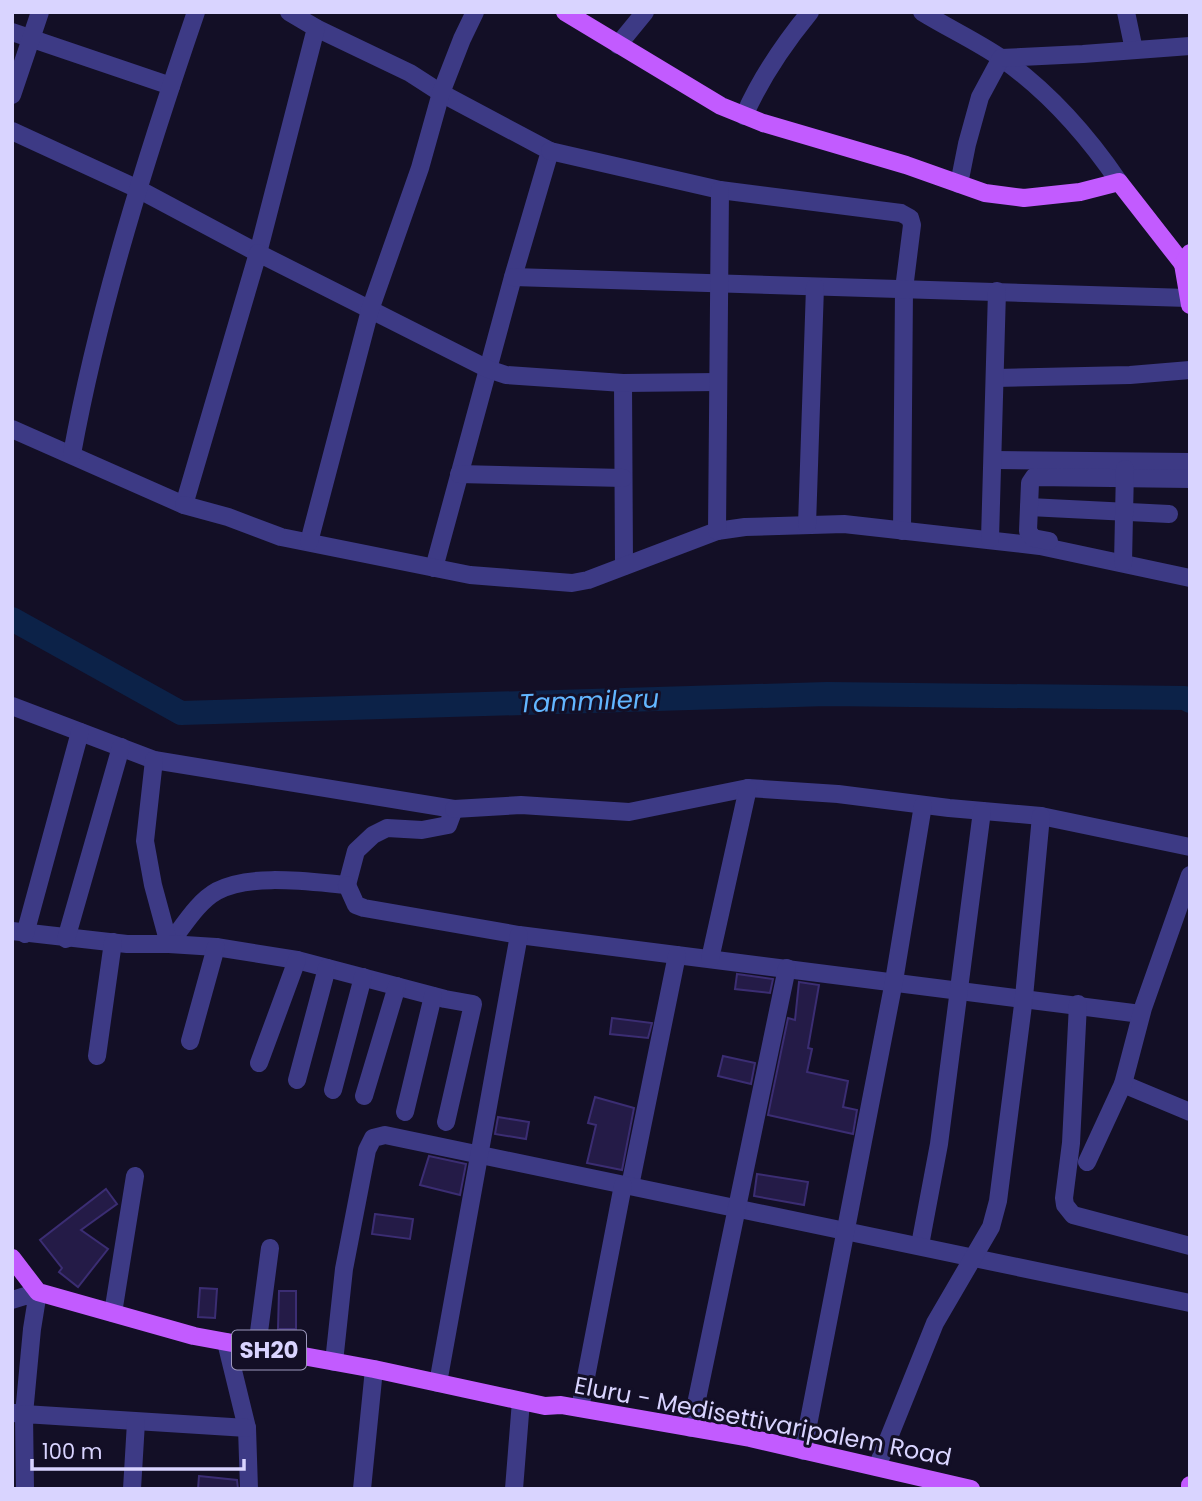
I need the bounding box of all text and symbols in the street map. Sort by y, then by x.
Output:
water label: Tammileru [518,681,660,721]
road number: SH20 [232,1330,306,1370]
street label: Eluru - Medisettivaripalem Road [572,1368,954,1474]
scale bar [32,1428,243,1472]
text: 100 m [42,1437,102,1466]

